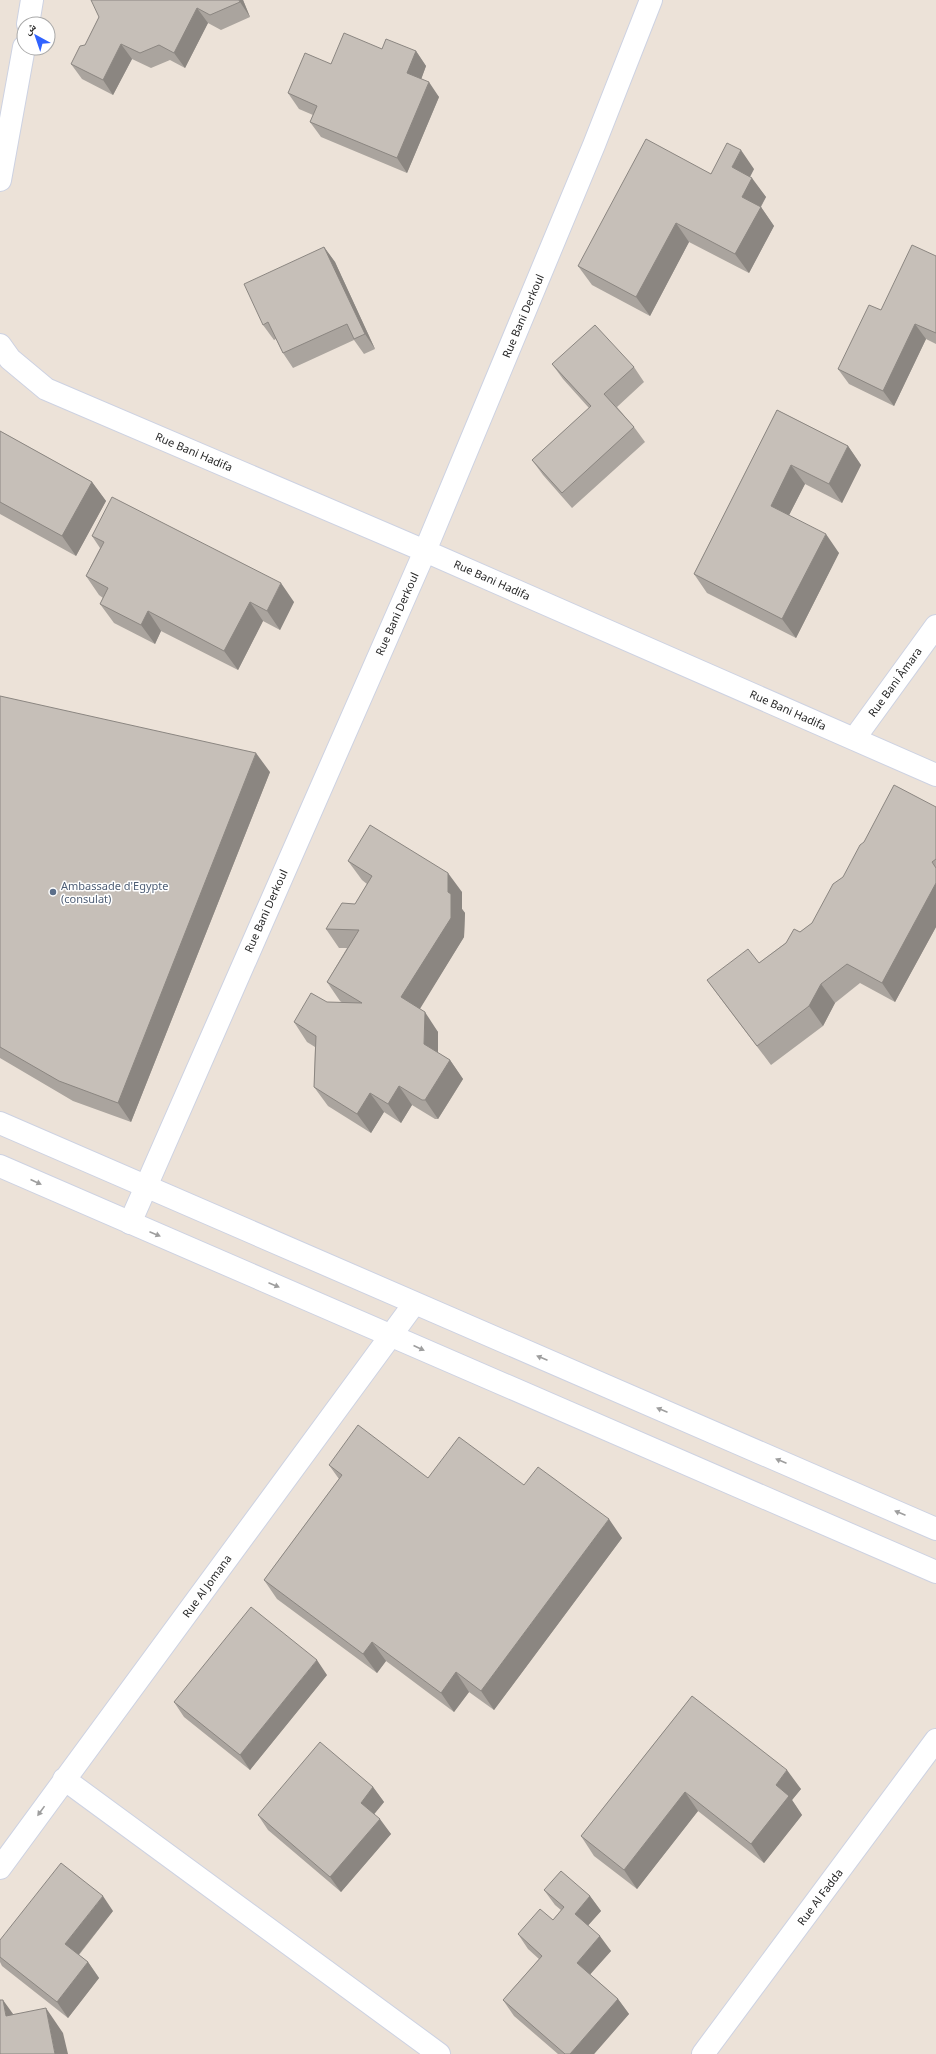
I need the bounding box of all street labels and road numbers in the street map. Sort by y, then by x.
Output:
street label: Rue Bani Derkoul [498,272,547,360]
street label: Rue Bani Hadifa [153,429,235,475]
street label: Rue Bani Hadifa [452,556,533,603]
street label: Rue Bani Derkoul [371,570,422,658]
street label: Rue Bani Âmara [864,644,925,719]
street label: Rue Bani Hadifa [748,686,829,733]
street label: Rue Bani Derkoul [240,867,291,955]
street label: Rue Al Jomana [179,1551,235,1620]
street label: Rue Al Fadda [793,1865,846,1928]

